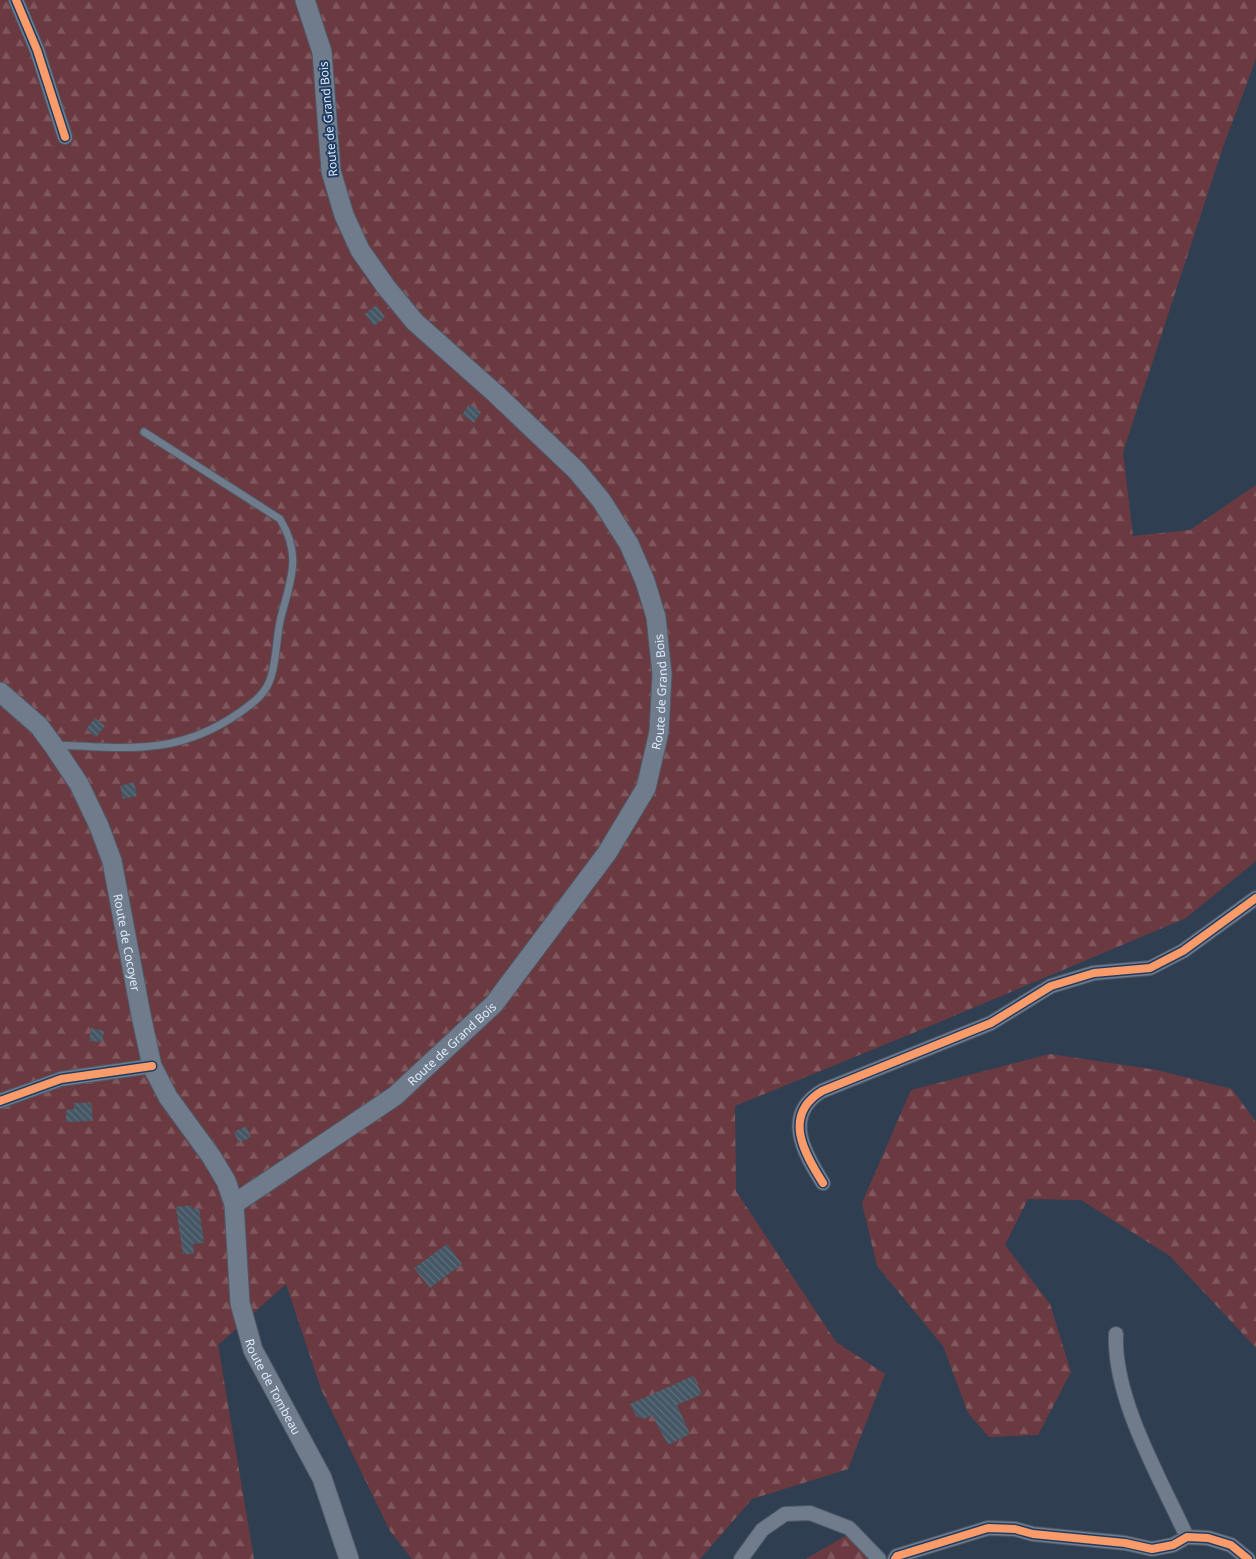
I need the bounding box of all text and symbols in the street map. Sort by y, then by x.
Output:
street label: Route de Grand Bois [314,60,342,177]
street label: Route de Grand Bois [647,633,671,751]
street label: Route de Cocoyer [110,892,145,993]
street label: Route de Grand Bois [403,998,500,1089]
street label: Route de Tombeau [242,1337,306,1438]

